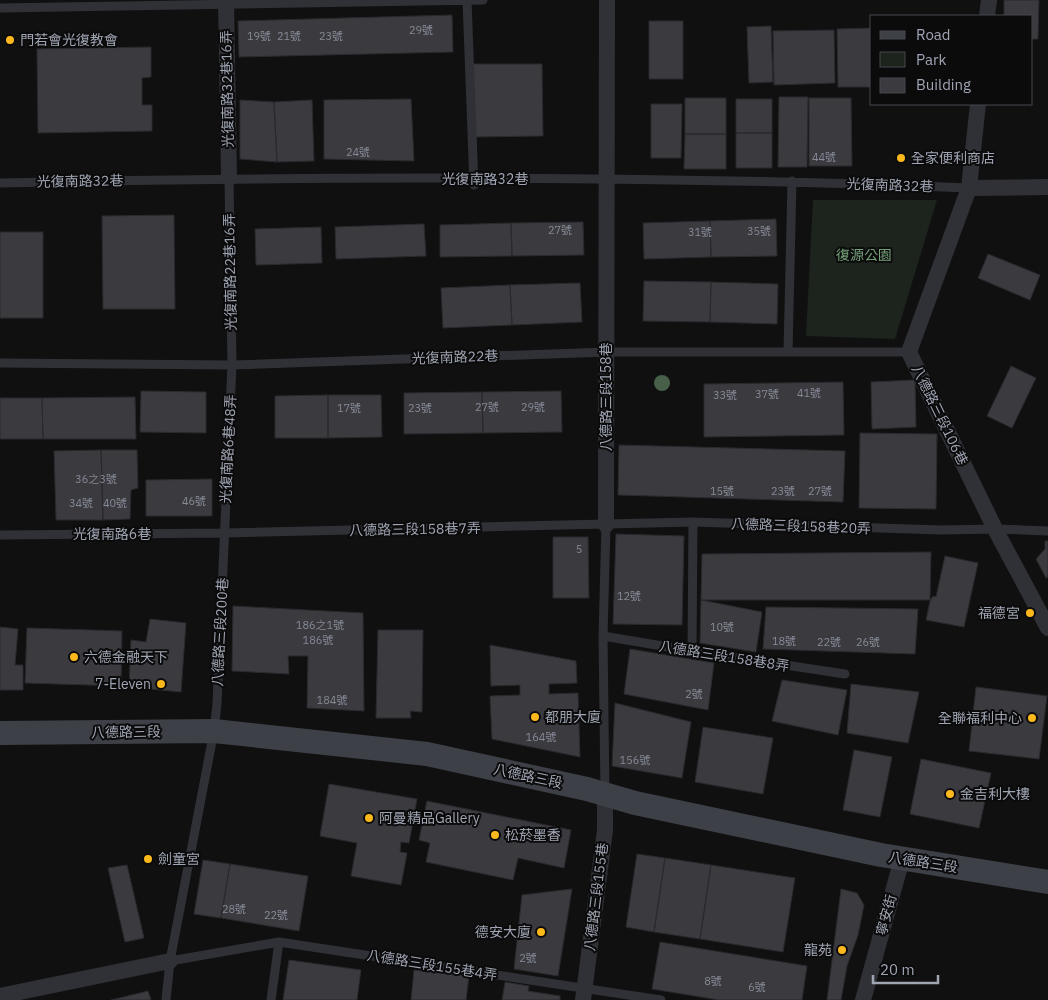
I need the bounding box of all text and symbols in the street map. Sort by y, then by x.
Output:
legend [870,15,1033,105]
house number: 29號 [409,23,433,37]
text: Road [916,25,951,44]
house number: 19號 [247,29,271,43]
house number: 21號 [277,29,301,43]
house number: 23號 [319,29,343,43]
street label: 光復南路32巷16弄 [217,30,237,148]
place label: 門若會光復教會 [20,31,118,49]
marker: 門若會光復教會 [4,34,16,46]
text: Park [916,50,946,69]
text: Building [916,75,971,94]
house number: 24號 [346,145,370,159]
place label: 全家便利商店 [911,149,995,167]
house number: 44號 [812,150,836,164]
marker: 全家便利商店 [895,152,907,164]
street label: 光復南路32巷 [442,170,528,188]
street label: 光復南路32巷 [36,171,124,191]
street label: 光復南路32巷 [846,174,934,196]
street label: 光復南路22巷16弄 [220,213,240,331]
house number: 27號 [548,223,572,237]
house number: 35號 [747,224,771,238]
house number: 31號 [688,225,712,239]
park label: 復源公園 [836,246,892,264]
street label: 八德路三段158巷 [597,342,615,452]
street label: 光復南路22巷 [411,346,499,368]
street label: 八德路三段106巷 [908,362,972,468]
house number: 41號 [797,386,821,400]
house number: 37號 [755,387,779,401]
house number: 33號 [713,388,737,402]
street label: 光復南路6巷48弄 [216,394,240,504]
house number: 27號 [475,400,499,414]
house number: 29號 [521,400,545,414]
house number: 17號 [337,401,361,415]
house number: 23號 [408,401,432,415]
house number: 36之3號 [75,472,117,486]
house number: 15號 [710,484,734,498]
house number: 23號 [771,484,795,498]
house number: 27號 [808,484,832,498]
house number: 46號 [182,494,206,508]
house number: 34號 [69,496,93,510]
house number: 40號 [103,496,127,510]
street label: 八德路三段158巷20弄 [731,515,871,537]
street label: 八德路三段158巷7弄 [349,519,481,539]
street label: 光復南路6巷 [73,525,151,543]
house number: 5 [576,542,582,556]
street label: 八德路三段200巷 [208,577,232,687]
house number: 12號 [617,589,641,603]
place label: 福德宮 [978,604,1020,622]
marker: 福德宮 [1024,607,1036,619]
house number: 186之1號 [296,618,344,632]
house number: 10號 [710,620,734,634]
house number: 186號 [303,633,333,647]
house number: 18號 [772,634,796,648]
house number: 22號 [817,635,841,649]
house number: 26號 [856,635,880,649]
street label: 八德路三段158巷8弄 [658,637,790,675]
place label: 六德金融天下 [84,648,168,666]
marker: 六德金融天下 [68,651,80,663]
place label: 7-Eleven [95,675,151,693]
marker: 7-Eleven [155,678,167,690]
house number: 2號 [685,687,703,701]
house number: 184號 [317,693,347,707]
place label: 都朋大廈 [545,708,601,726]
place label: 全聯福利中心 [938,709,1022,727]
marker: 都朋大廈 [529,711,541,723]
marker: 全聯福利中心 [1026,712,1038,724]
street label: 八德路三段 [91,722,161,742]
house number: 164號 [526,730,556,744]
house number: 156號 [620,753,650,767]
street label: 八德路三段 [492,760,564,792]
place label: 金吉利大樓 [960,785,1030,803]
marker: 金吉利大樓 [944,788,956,800]
place label: 阿曼精品Gallery [379,809,480,827]
marker: 阿曼精品Gallery [363,812,375,824]
place label: 松菸墨香 [505,826,561,844]
marker: 松菸墨香 [489,829,501,841]
street label: 八德路三段155巷 [580,842,612,952]
street label: 八德路三段 [887,848,959,876]
place label: 劍童宮 [158,850,200,868]
marker: 劍童宮 [142,853,154,865]
street label: 寧安街 [872,892,900,938]
house number: 28號 [222,902,246,916]
house number: 22號 [264,908,288,922]
place label: 德安大廈 [475,923,531,941]
marker: 德安大廈 [535,926,547,938]
place label: 龍苑 [804,941,832,959]
marker: 龍苑 [836,944,848,956]
street label: 八德路三段155巷4弄 [366,946,498,984]
house number: 2號 [519,951,537,965]
scale bar [873,952,938,984]
text: 20 m [880,960,915,979]
house number: 8號 [704,974,722,988]
house number: 6號 [748,980,766,994]

